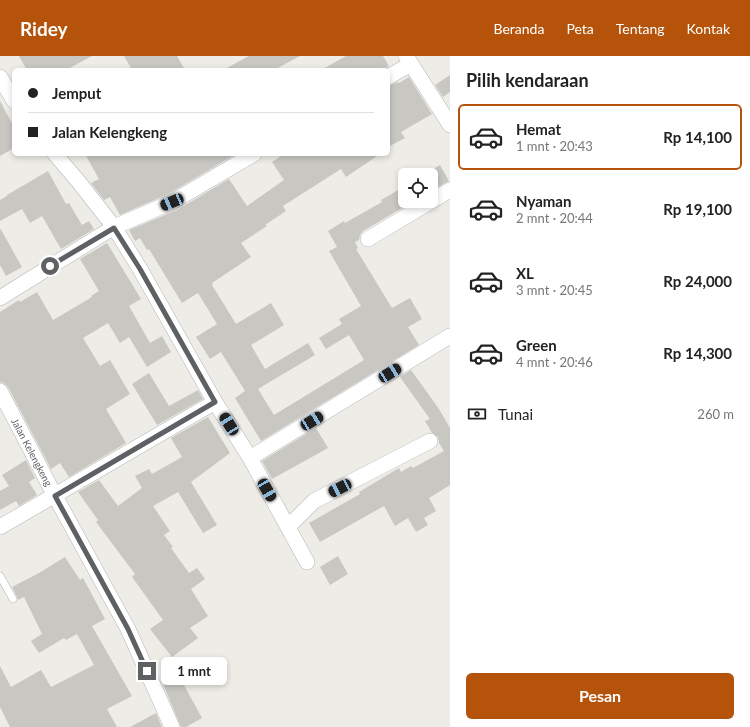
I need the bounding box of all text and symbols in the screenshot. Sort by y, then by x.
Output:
text: Ridey [20,17,68,40]
text: Beranda [494,20,544,37]
text: Peta [566,20,594,37]
text: Tentang [616,20,665,37]
text: Kontak [687,20,730,37]
text: Pilih kendaraan [466,69,589,91]
text: Jemput [52,84,101,102]
icon: car [468,119,504,155]
text: Hemat [516,120,561,138]
text: Jalan Kelengkeng [52,123,167,141]
text: Rp 14,100 [663,128,732,146]
text: 1 mnt · 20:43 [516,138,593,154]
map controls [398,168,438,208]
button: locate [398,168,438,208]
icon: car [468,191,504,227]
car [159,192,185,212]
text: Nyaman [516,192,571,210]
text: Rp 19,100 [663,200,732,218]
text: 2 mnt · 20:44 [516,210,593,226]
route start [41,257,59,275]
icon: car [468,263,504,299]
text: XL [516,264,534,282]
text: Rp 24,000 [663,272,732,290]
text: 3 mnt · 20:45 [516,282,593,298]
icon: car [468,335,504,371]
text: Green [516,336,557,354]
text: Rp 14,300 [663,344,732,362]
text: 4 mnt · 20:46 [516,354,593,370]
car [377,362,403,384]
icon: cash [466,403,488,425]
text: Tunai [498,405,533,423]
text: 260 m [697,406,734,422]
car [299,410,325,432]
car [218,411,240,437]
street label: Jalan Kelengkeng [9,416,55,488]
car [256,477,278,503]
car [327,477,353,499]
callout: 1 mnt [161,657,227,685]
route end [138,662,156,680]
text: 1 mnt [177,663,211,679]
button: Pesan [466,673,734,719]

